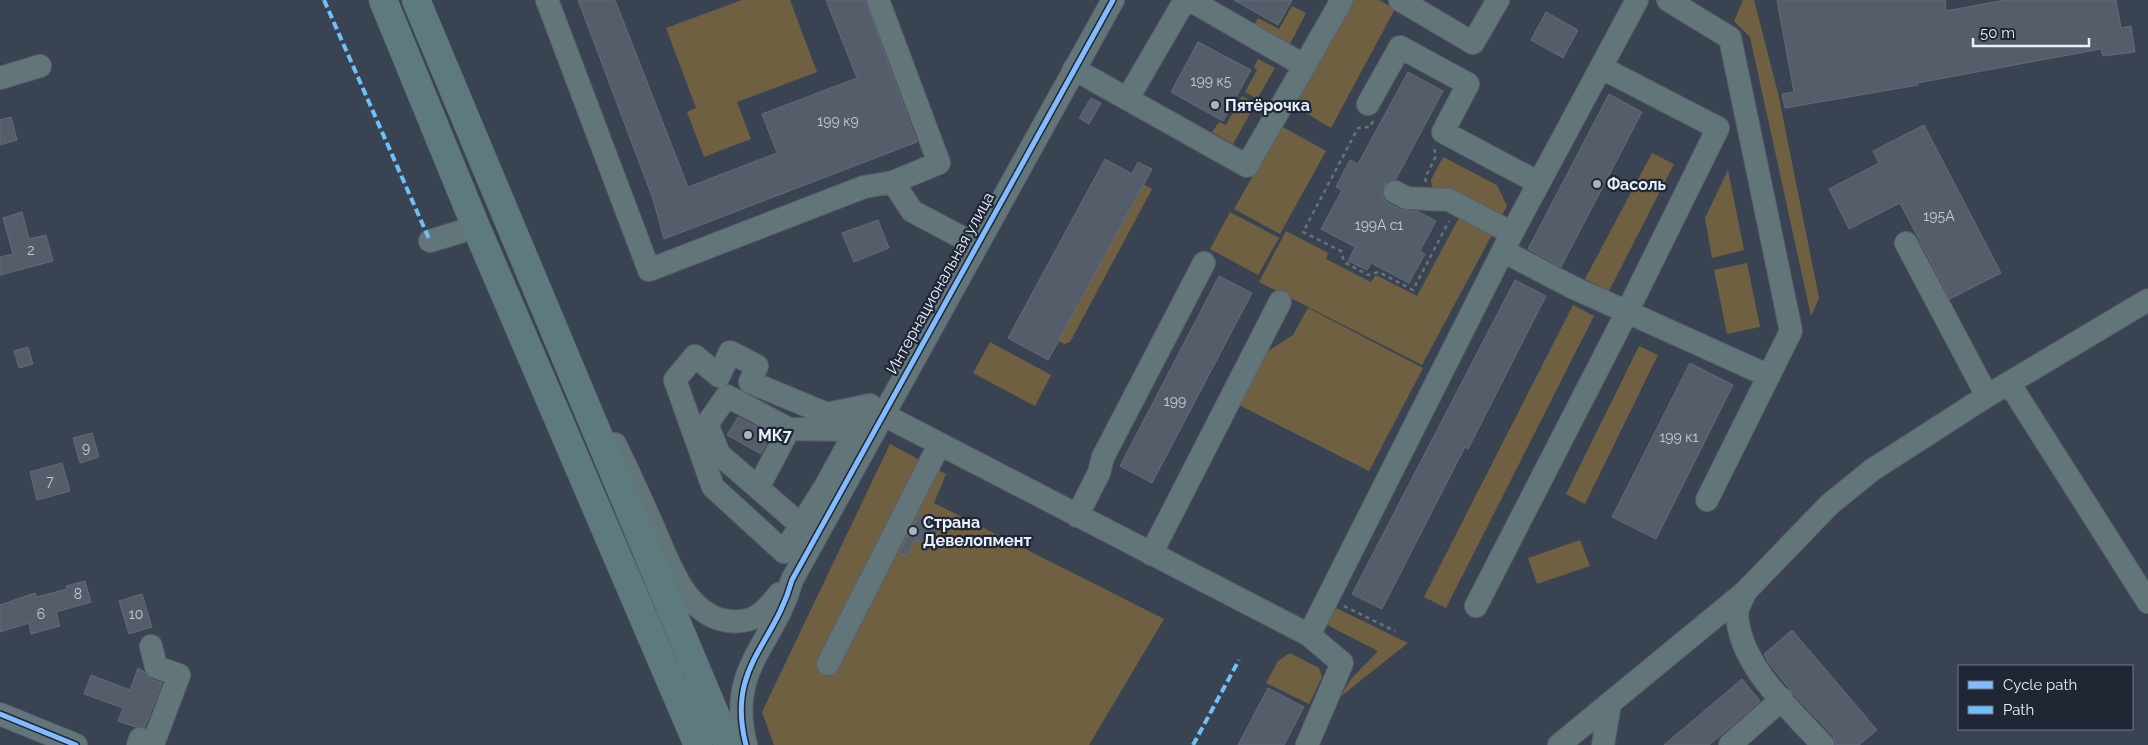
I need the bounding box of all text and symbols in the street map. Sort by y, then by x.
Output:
scale bar [1973,15,2089,47]
text: 50 m [1980,24,2015,42]
house number: 199 к5 [1191,73,1232,89]
place label: Пятёрочка [1225,96,1310,115]
marker: Пятёрочка [1209,99,1221,111]
house number: 199 к9 [817,113,859,129]
place label: Фасоль [1607,175,1666,194]
marker: Фасоль [1591,178,1603,190]
street label: Интернациональная улица [882,189,998,377]
house number: 195А [1923,208,1955,224]
house number: 199А с1 [1355,217,1403,233]
house number: 2 [27,242,35,258]
house number: 199 [1164,393,1186,409]
place label: МК7 [758,426,792,445]
marker: МК7 [742,429,754,441]
house number: 199 к1 [1659,429,1699,445]
house number: 9 [82,440,90,456]
house number: 7 [46,473,54,489]
place label: Страна Девелопмент [923,513,1031,550]
marker: Страна Девелопмент [907,525,919,537]
house number: 8 [74,586,82,602]
house number: 6 [37,606,45,622]
house number: 10 [129,606,143,622]
legend [1958,665,2133,730]
text: Cycle path [2003,676,2077,694]
text: Path [2003,701,2034,719]

